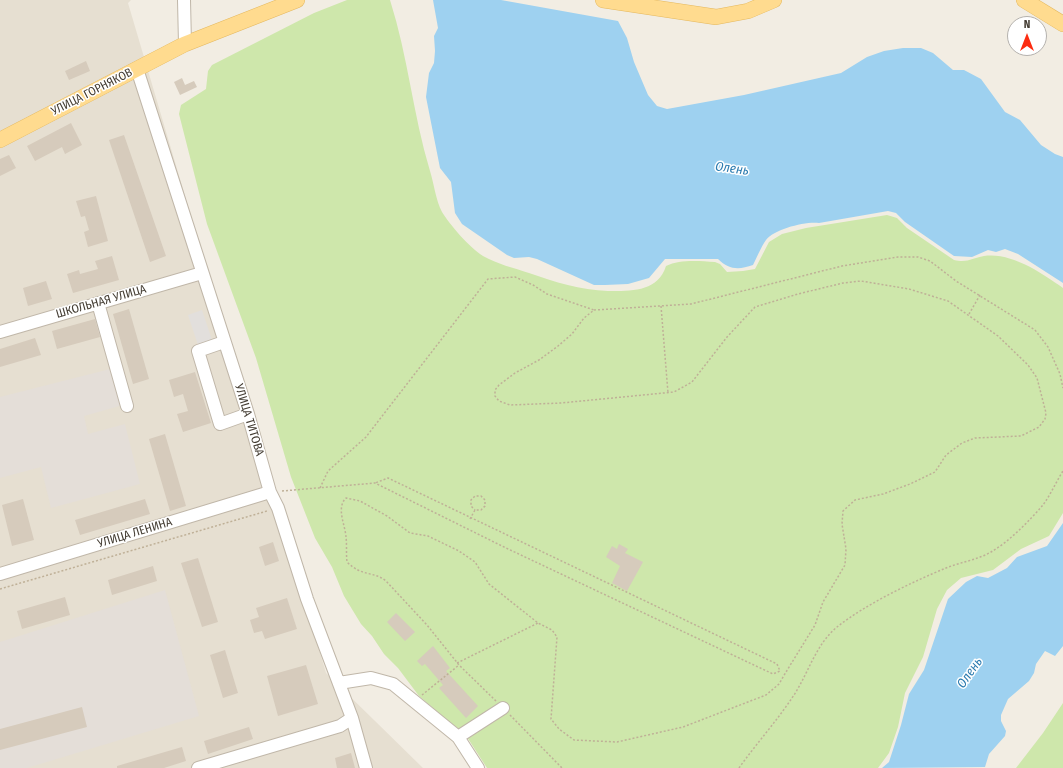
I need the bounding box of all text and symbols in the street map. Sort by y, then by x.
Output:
north arrow [1007,16,1047,56]
text: N [1024,18,1030,31]
street label: УЛИЦА ГОРНЯКОВ [49,65,135,119]
water label: Олень [714,159,750,179]
street label: ШКОЛЬНАЯ УЛИЦА [54,282,148,322]
street label: УЛИЦА ТИТОВА [231,382,267,458]
street label: УЛИЦА ЛЕНИНА [96,515,174,551]
water label: Олень [954,655,986,691]

